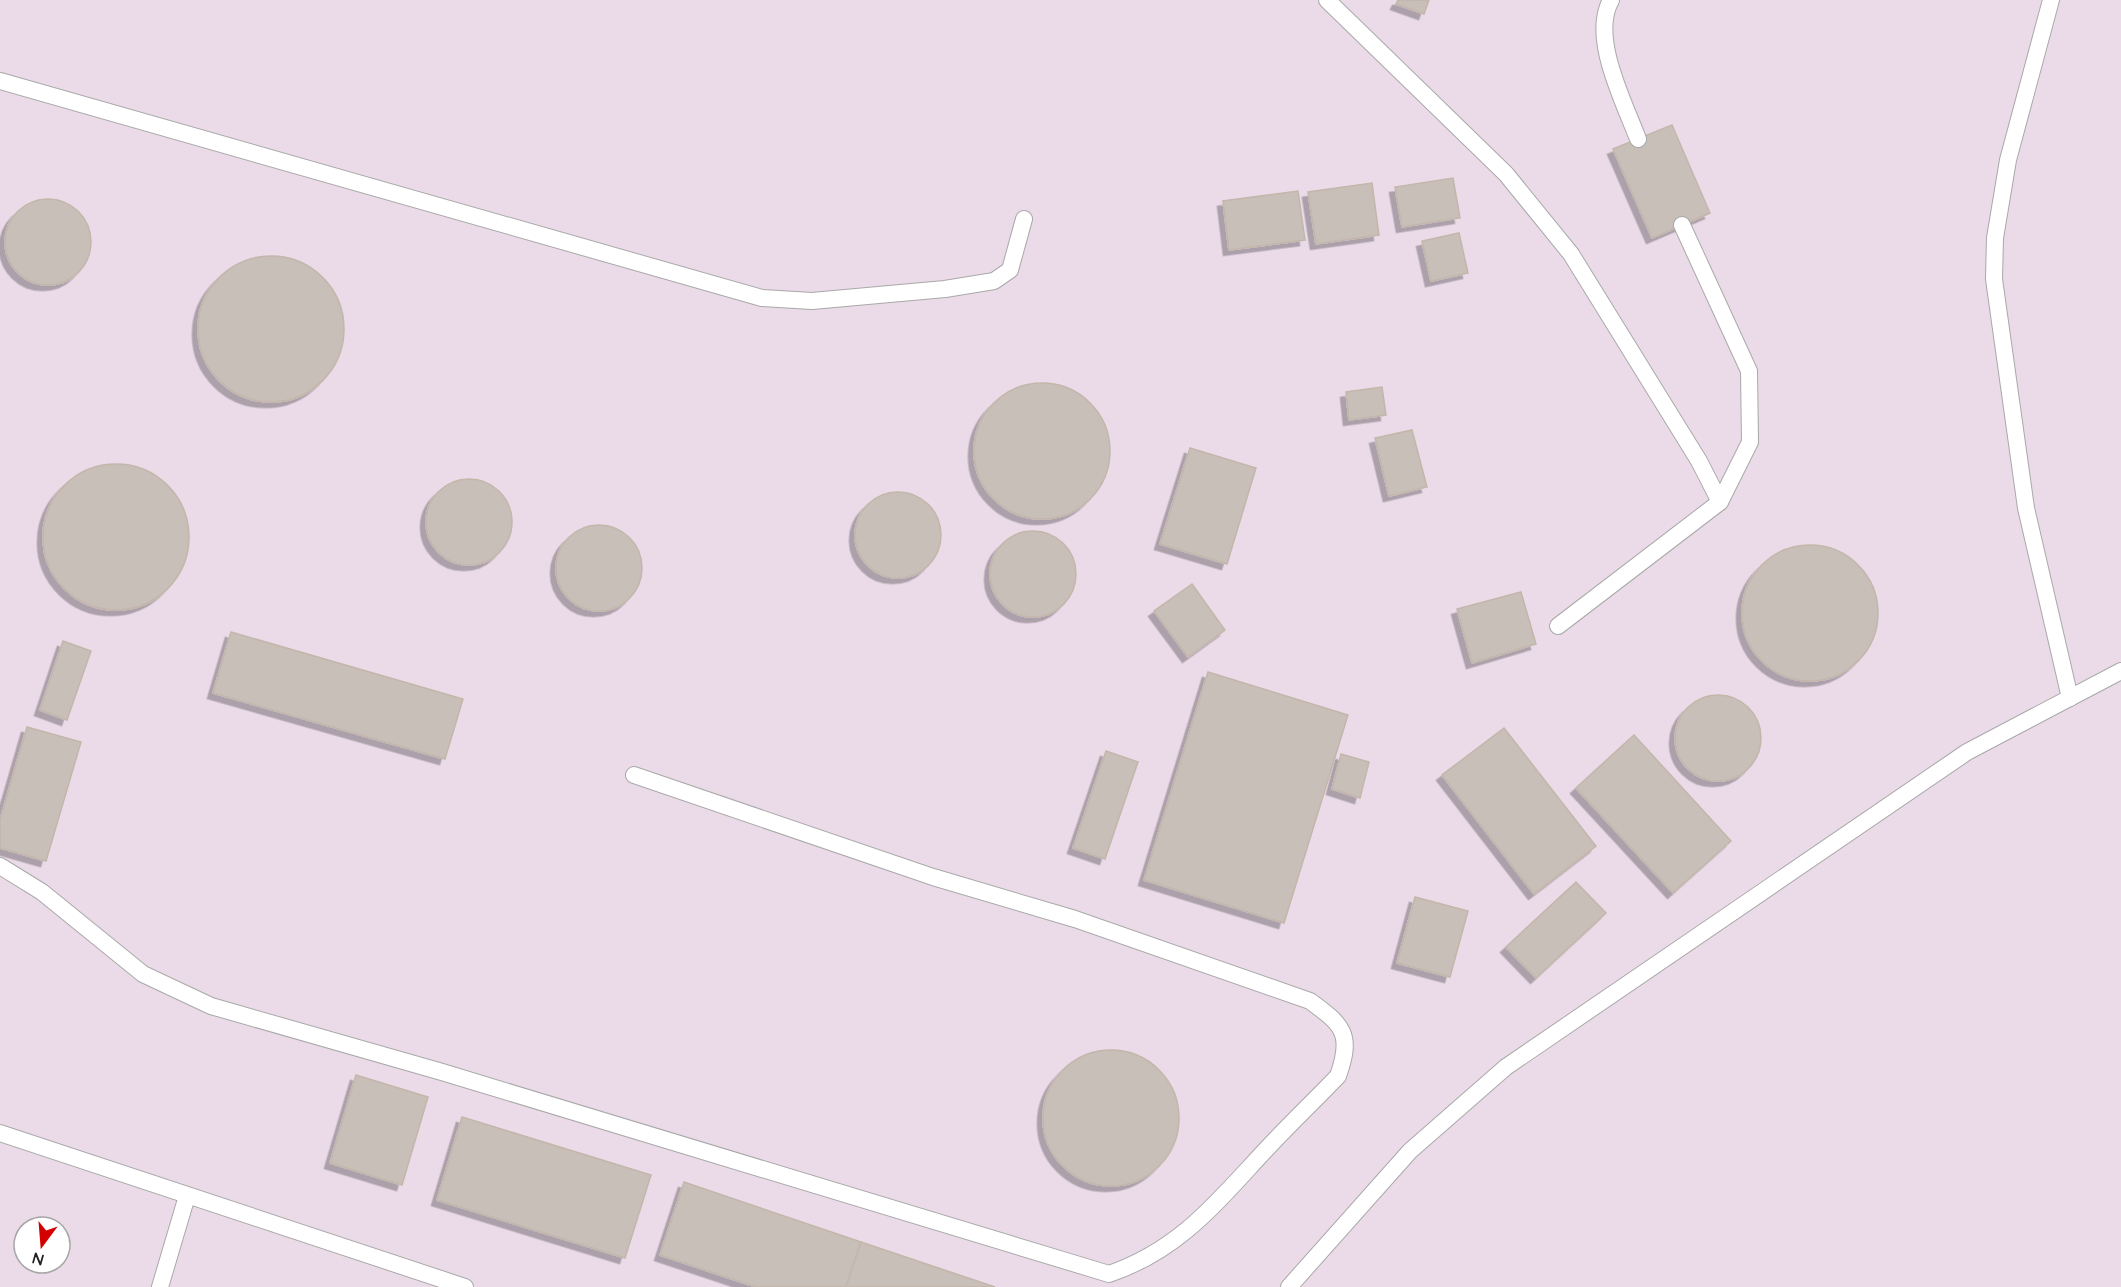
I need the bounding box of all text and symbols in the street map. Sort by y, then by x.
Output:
north arrow [12,1215,72,1275]
text: N [29,1248,46,1271]

